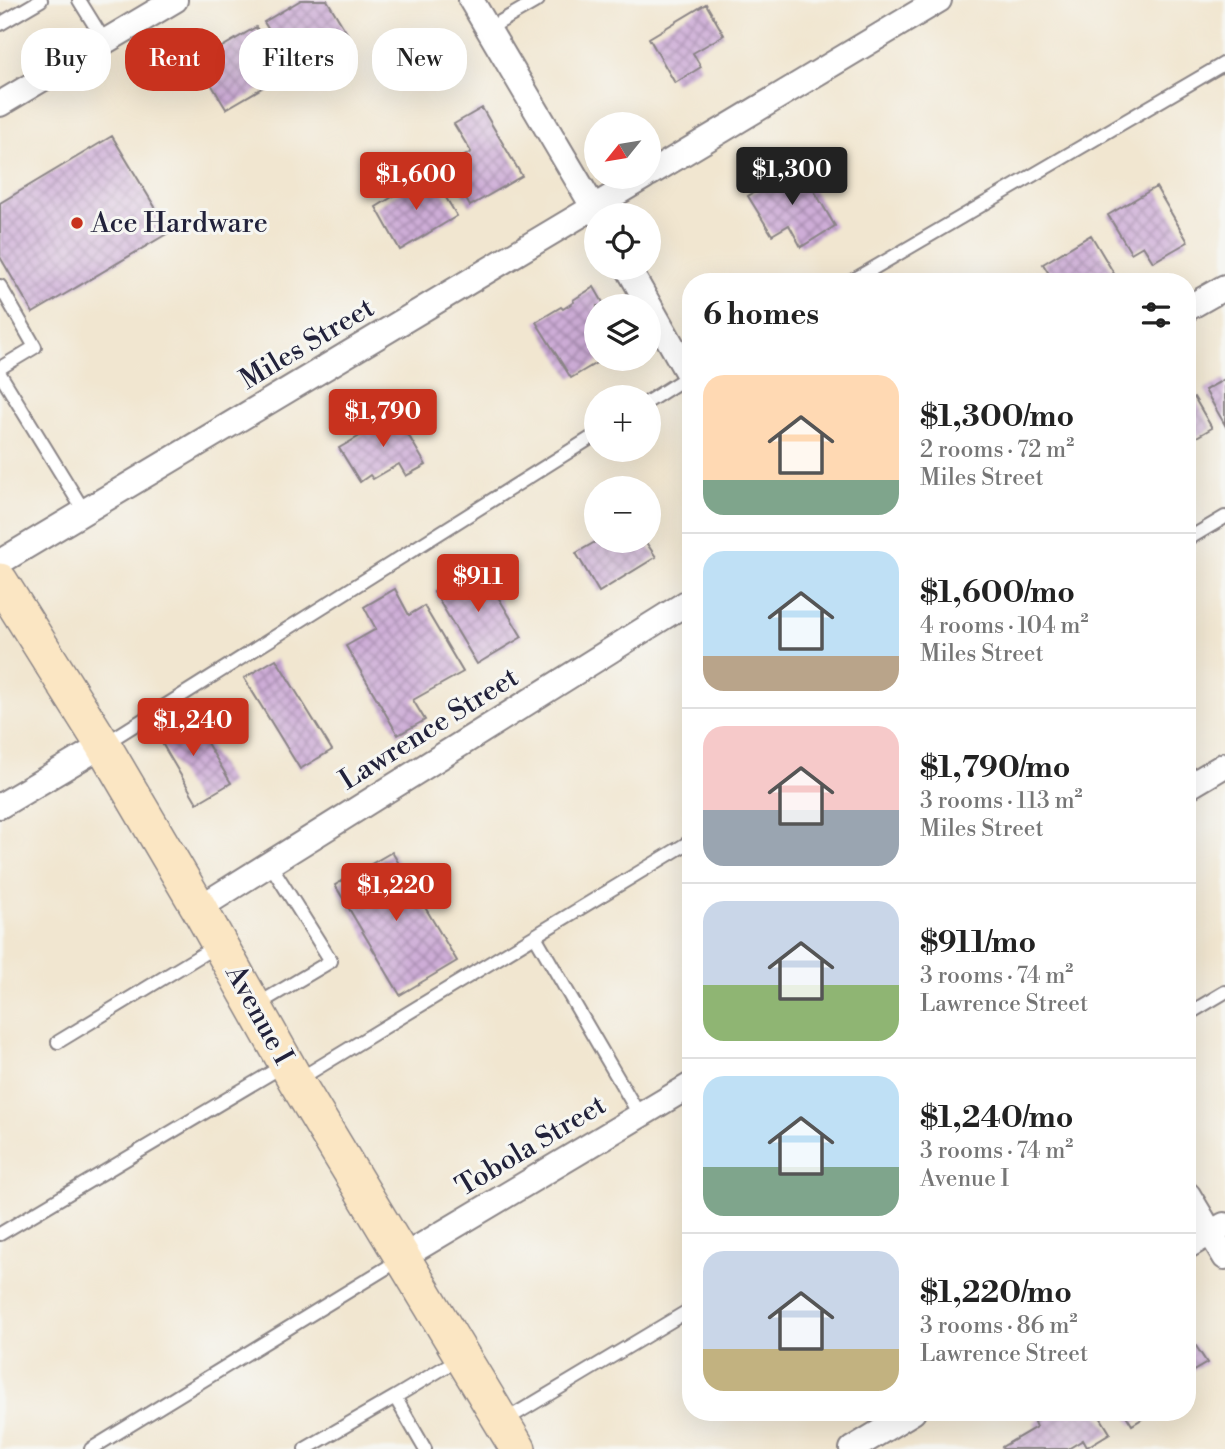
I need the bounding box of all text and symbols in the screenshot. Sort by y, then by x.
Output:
chip: Buy [21,28,111,91]
chip: Rent [125,28,225,91]
chip: Filters [239,28,358,91]
chip: New [372,28,467,91]
north arrow [584,112,662,189]
map controls [584,112,661,553]
pin: $1,300 [735,148,849,207]
pin: $1,600 [359,152,473,212]
text: $1,300 [752,156,832,184]
text: $1,600 [376,161,456,189]
button: locate [584,203,661,280]
place label: Ace Hardware [90,206,268,241]
marker: Ace Hardware [69,215,85,231]
street label: Miles Street [233,290,381,398]
button: layers [584,294,661,371]
text: 6 homes [703,296,819,334]
icon: filters [1137,296,1175,334]
button: + [584,385,661,462]
pin: $1,790 [326,390,440,449]
text: $1,790 [345,398,421,426]
text: $1,300/mo [920,398,1074,436]
icon: home [759,403,843,487]
text: 2 rooms · 72 m² [920,436,1074,464]
text: Miles Street [920,464,1044,492]
button: − [584,476,661,553]
pin: $911 [437,554,519,614]
text: $911 [453,563,503,591]
text: $1,600/mo [920,574,1075,612]
icon: home [759,579,843,663]
text: 4 rooms · 104 m² [920,612,1089,640]
text: Miles Street [920,640,1044,668]
street label: Lawrence Street [333,660,525,798]
pin: $1,240 [136,698,250,758]
text: $1,240 [154,707,232,735]
text: $1,790/mo [920,749,1070,787]
icon: home [759,754,843,838]
text: 3 rooms · 113 m² [920,787,1083,815]
text: Miles Street [920,815,1044,843]
pin: $1,220 [339,864,453,923]
text: $1,220 [357,872,435,900]
text: $911/mo [920,924,1036,962]
icon: home [759,929,843,1013]
street label: Avenue I [217,958,301,1071]
text: 3 rooms · 74 m² [920,962,1073,990]
text: Lawrence Street [920,990,1088,1018]
street label: Tobola Street [450,1087,612,1204]
text: $1,240/mo [920,1099,1073,1137]
icon: home [759,1104,843,1188]
text: 3 rooms · 74 m² [920,1137,1073,1165]
text: Avenue I [920,1165,1009,1193]
text: $1,220/mo [920,1274,1072,1312]
icon: home [759,1279,843,1363]
text: 3 rooms · 86 m² [920,1312,1077,1340]
text: Lawrence Street [920,1340,1088,1368]

